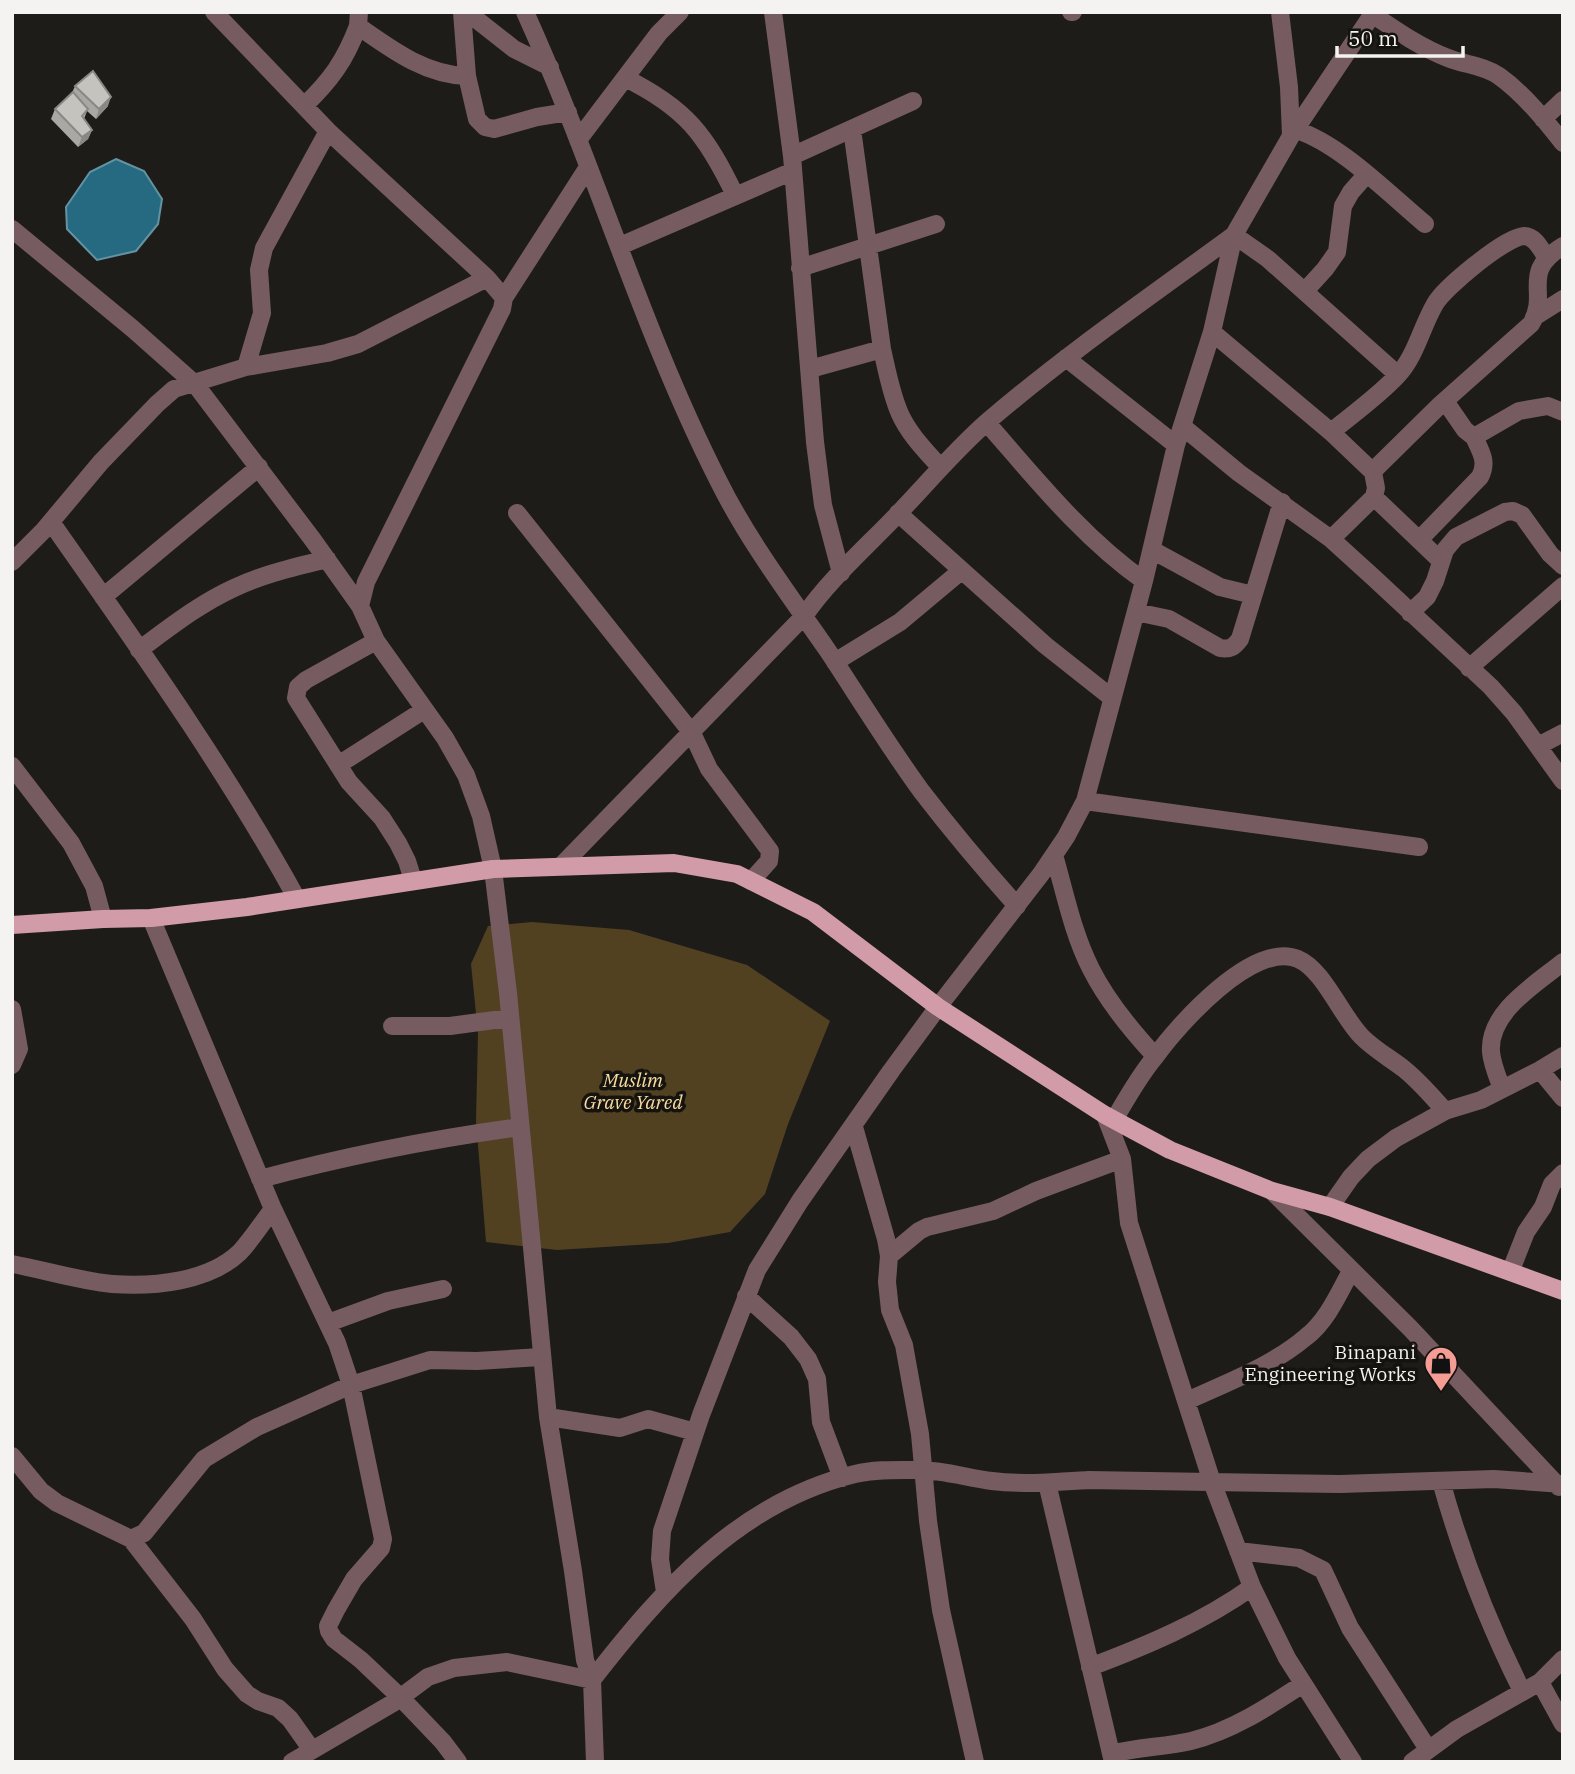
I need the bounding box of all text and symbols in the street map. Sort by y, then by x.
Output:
scale bar [1337,14,1463,58]
text: 50 m [1348,24,1398,52]
park label: Muslim Grave Yared [583,1068,683,1114]
place label: Binapani Engineering Works [1245,1340,1416,1386]
shop icon: Binapani Engineering Works [1422,1344,1460,1393]

